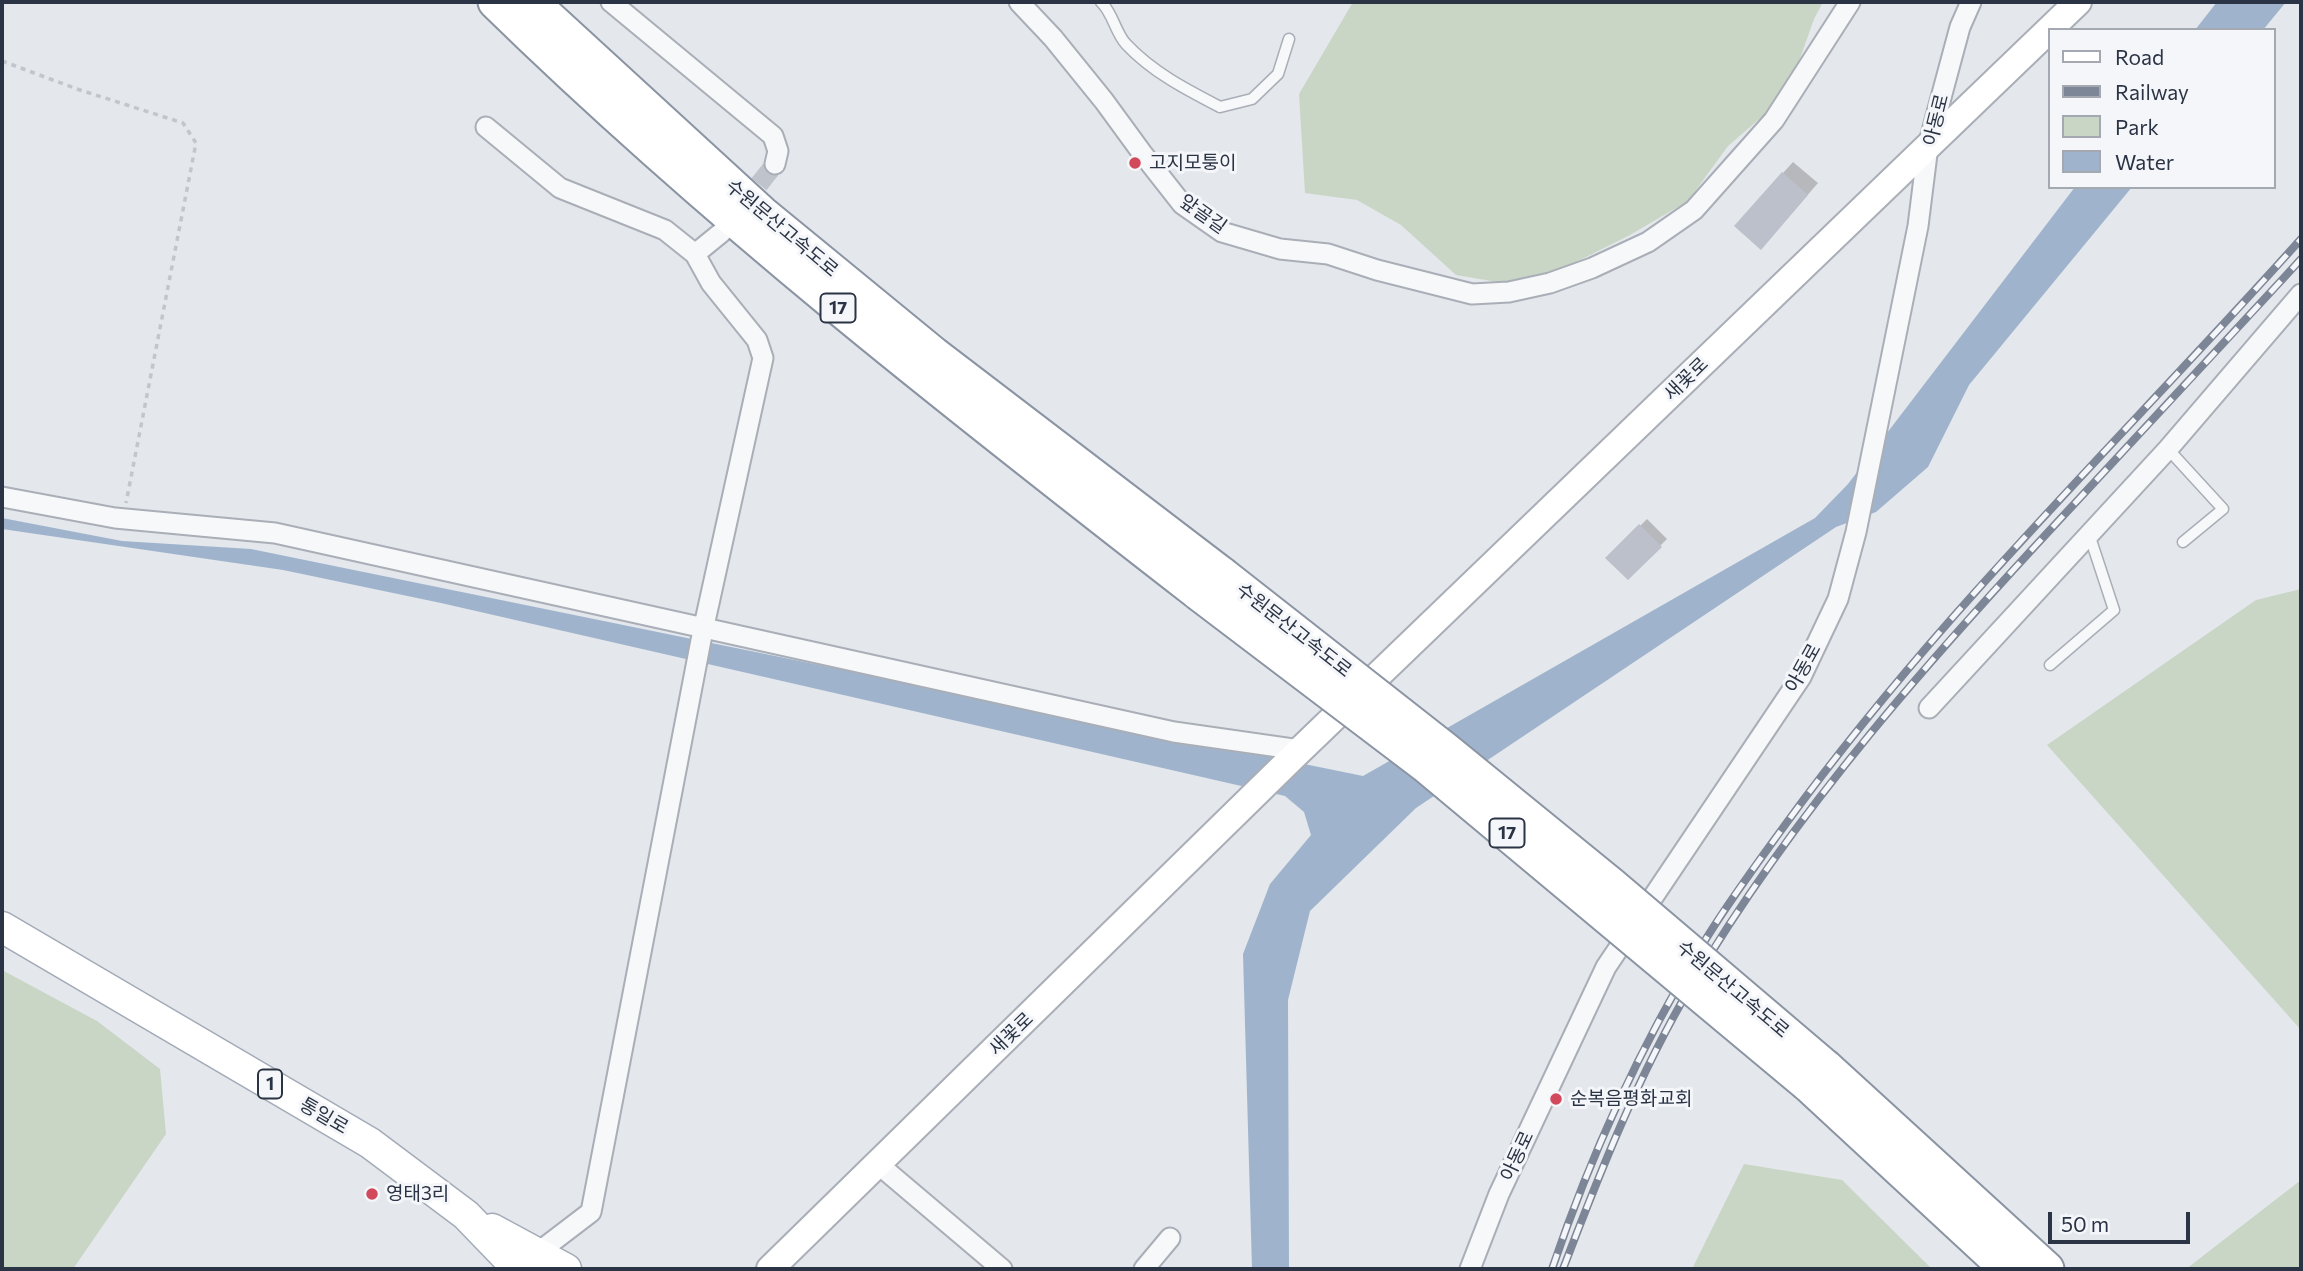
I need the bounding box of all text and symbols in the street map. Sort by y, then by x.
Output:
legend [2048,28,2275,189]
text: Road [2115,44,2164,69]
text: Railway [2115,79,2189,104]
street label: 아동로 [1919,92,1953,148]
text: Park [2115,114,2159,139]
text: Water [2115,149,2174,174]
place label: 고지모퉁이 [1149,152,1236,174]
marker: 고지모퉁이 [1127,155,1143,171]
street label: 수원문산고속도로 [721,174,843,282]
street label: 앞골길 [1175,190,1231,238]
road number: 17 [820,294,856,322]
street label: 새꽃로 [1659,353,1713,405]
street label: 수원문산고속도로 [1232,578,1356,682]
street label: 아동로 [1780,640,1826,696]
road number: 17 [1490,818,1524,848]
street label: 수원문산고속도로 [1672,935,1794,1043]
street label: 새꽃로 [984,1008,1038,1060]
road number: 1 [258,1070,282,1098]
place label: 순복음평화교회 [1570,1088,1692,1110]
marker: 순복음평화교회 [1548,1091,1564,1107]
street label: 통일로 [296,1093,352,1139]
street label: 아동로 [1496,1127,1538,1185]
place label: 영태3리 [386,1183,449,1205]
marker: 영태3리 [364,1186,380,1202]
scale bar [2051,1198,2193,1242]
text: 50 m [2061,1211,2109,1236]

